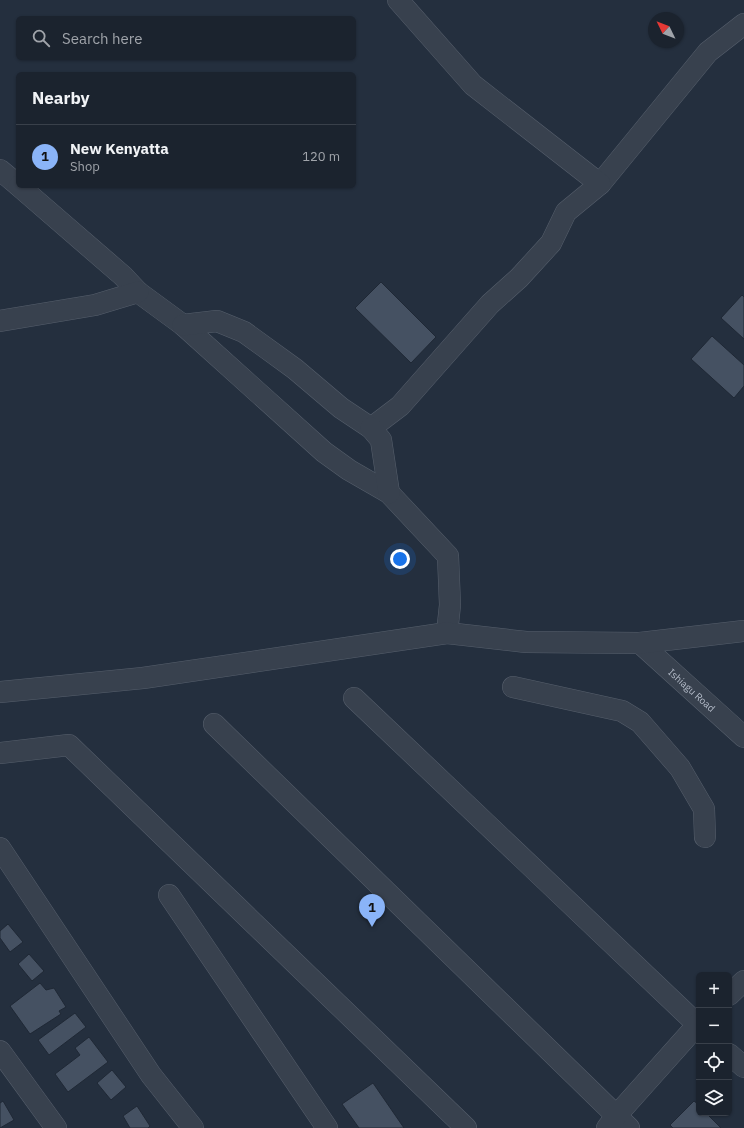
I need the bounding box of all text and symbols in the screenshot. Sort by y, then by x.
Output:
north arrow [648,12,684,48]
search box [16,16,356,60]
icon: search [30,27,52,49]
text: Search here [62,29,142,48]
text: Nearby [32,87,90,109]
text: New Kenyatta [70,139,169,158]
text: 1 [41,148,49,165]
text: 120 m [302,148,340,165]
text: Shop [70,158,100,175]
your location [390,549,410,569]
street label: Ishiagu Road [666,665,718,714]
pin: 1 [359,894,385,927]
map controls [696,972,732,1116]
button: + [696,972,732,1008]
button: − [696,1008,732,1044]
button: locate [696,1044,732,1080]
button: layers [696,1080,732,1116]

